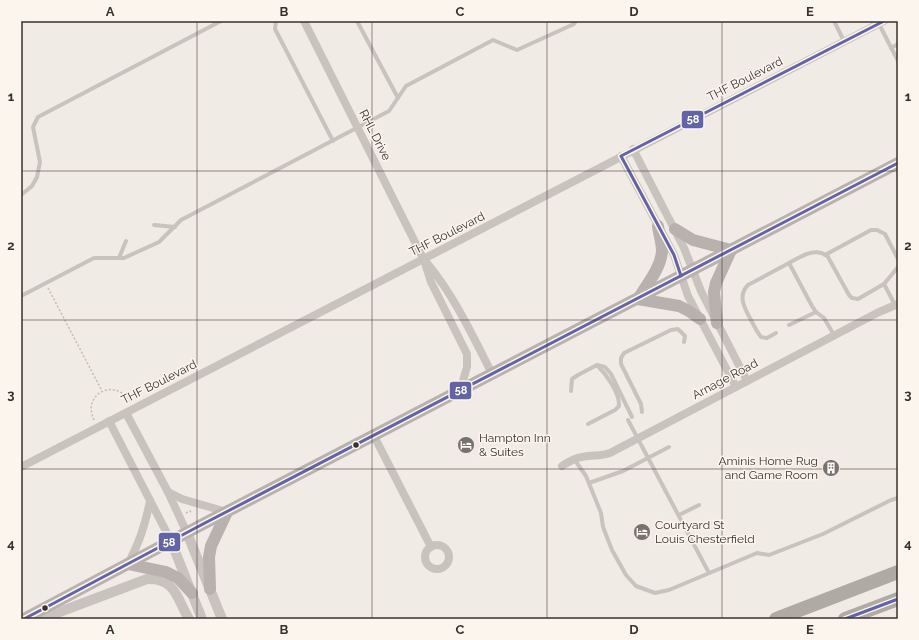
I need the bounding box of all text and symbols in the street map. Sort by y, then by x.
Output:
text: A [106,4,115,19]
text: B [280,4,289,19]
text: C [456,4,465,19]
text: D [629,4,639,19]
text: E [806,4,814,19]
street label: THF Boulevard [705,54,785,104]
text: 1 [8,89,15,104]
text: 1 [905,89,912,104]
street label: RHL Drive [356,107,394,163]
line badge: 58 [681,110,704,129]
text: 58 [687,113,700,126]
street label: THF Boulevard [407,209,487,259]
text: 2 [7,238,15,253]
text: 2 [904,238,912,253]
street label: Arnage Road [690,356,760,402]
street label: THF Boulevard [119,357,199,407]
line badge: 58 [449,381,472,400]
text: 58 [455,384,468,397]
text: 3 [7,387,15,402]
text: 3 [904,387,912,402]
place label: Hampton Inn & Suites [479,431,551,459]
hotel icon: Hampton Inn & Suites [456,435,476,455]
unlabelled marker [351,440,361,450]
place label: Aminis Home Rug and Game Room [718,454,818,482]
building icon: Aminis Home Rug and Game Room [821,458,841,478]
place label: Courtyard St Louis Chesterfield [655,518,755,546]
hotel icon: Courtyard St Louis Chesterfield [632,522,652,542]
line badge: 58 [158,532,181,552]
text: 4 [7,536,15,551]
text: 58 [163,536,176,549]
text: 4 [904,536,912,551]
unlabelled marker [40,603,50,613]
text: A [106,622,115,637]
text: B [280,622,289,637]
text: C [456,622,465,637]
text: D [629,622,639,637]
text: E [806,622,814,637]

